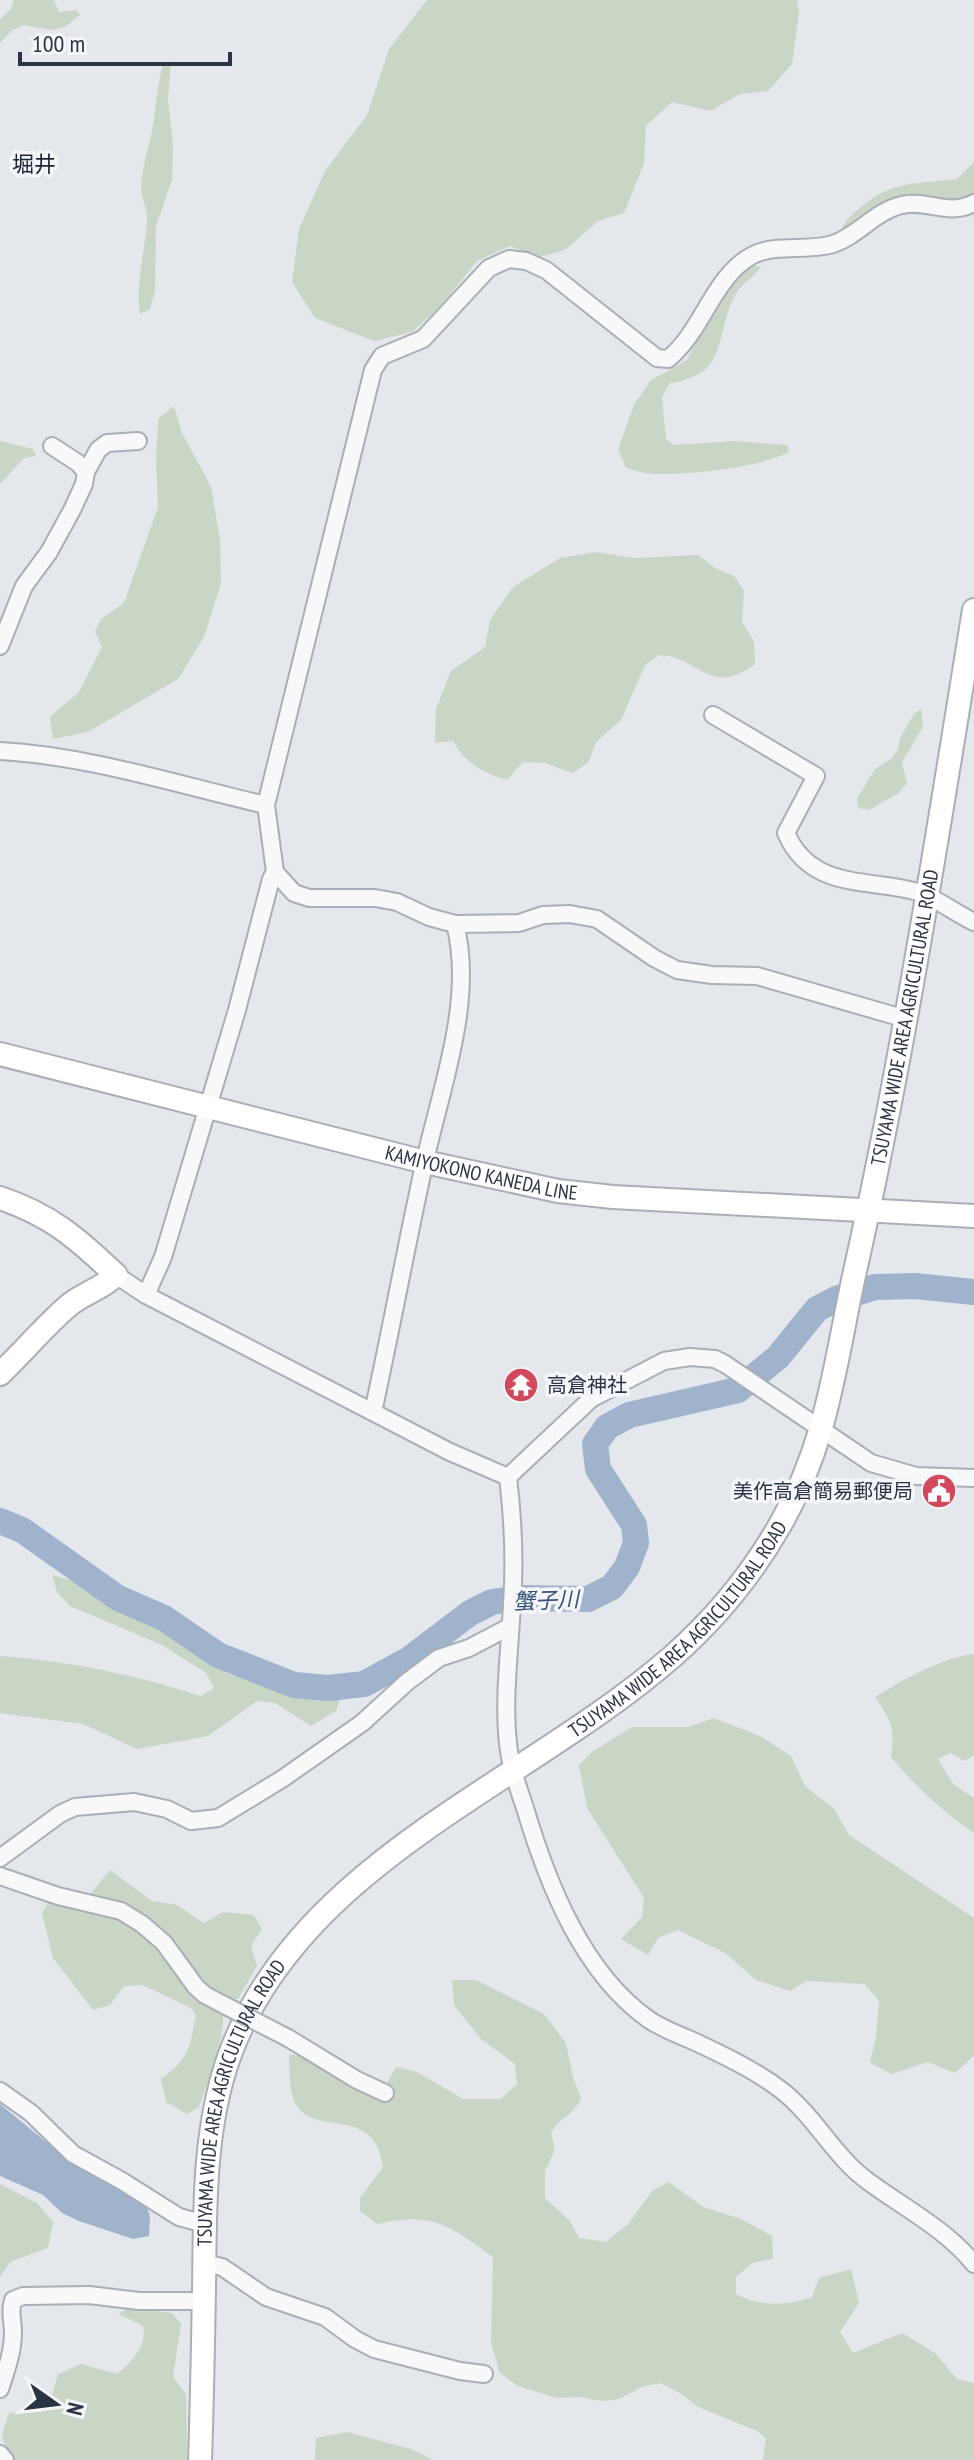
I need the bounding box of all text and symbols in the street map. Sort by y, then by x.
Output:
scale bar [20,16,230,66]
text: 100 m [32,28,85,59]
district label: 堀井 [12,150,56,178]
street label: TSUYAMA WIDE AREA AGRICULTURAL ROAD [865,868,944,1168]
street label: KAMIYOKONO KANEDA LINE [383,1139,579,1206]
temple icon: 高倉神社 [502,1366,540,1404]
place label: 高倉神社 [547,1372,627,1398]
public building icon: 美作高倉簡易郵便局 [920,1472,958,1510]
place label: 美作高倉簡易郵便局 [733,1478,913,1504]
street label: TSUYAMA WIDE AREA AGRICULTURAL ROAD [564,1516,793,1743]
water label: 蟹子川 [513,1585,581,1615]
street label: TSUYAMA WIDE AREA AGRICULTURAL ROAD [191,1954,291,2247]
north arrow [16,2364,96,2444]
text: N [60,2400,90,2418]

